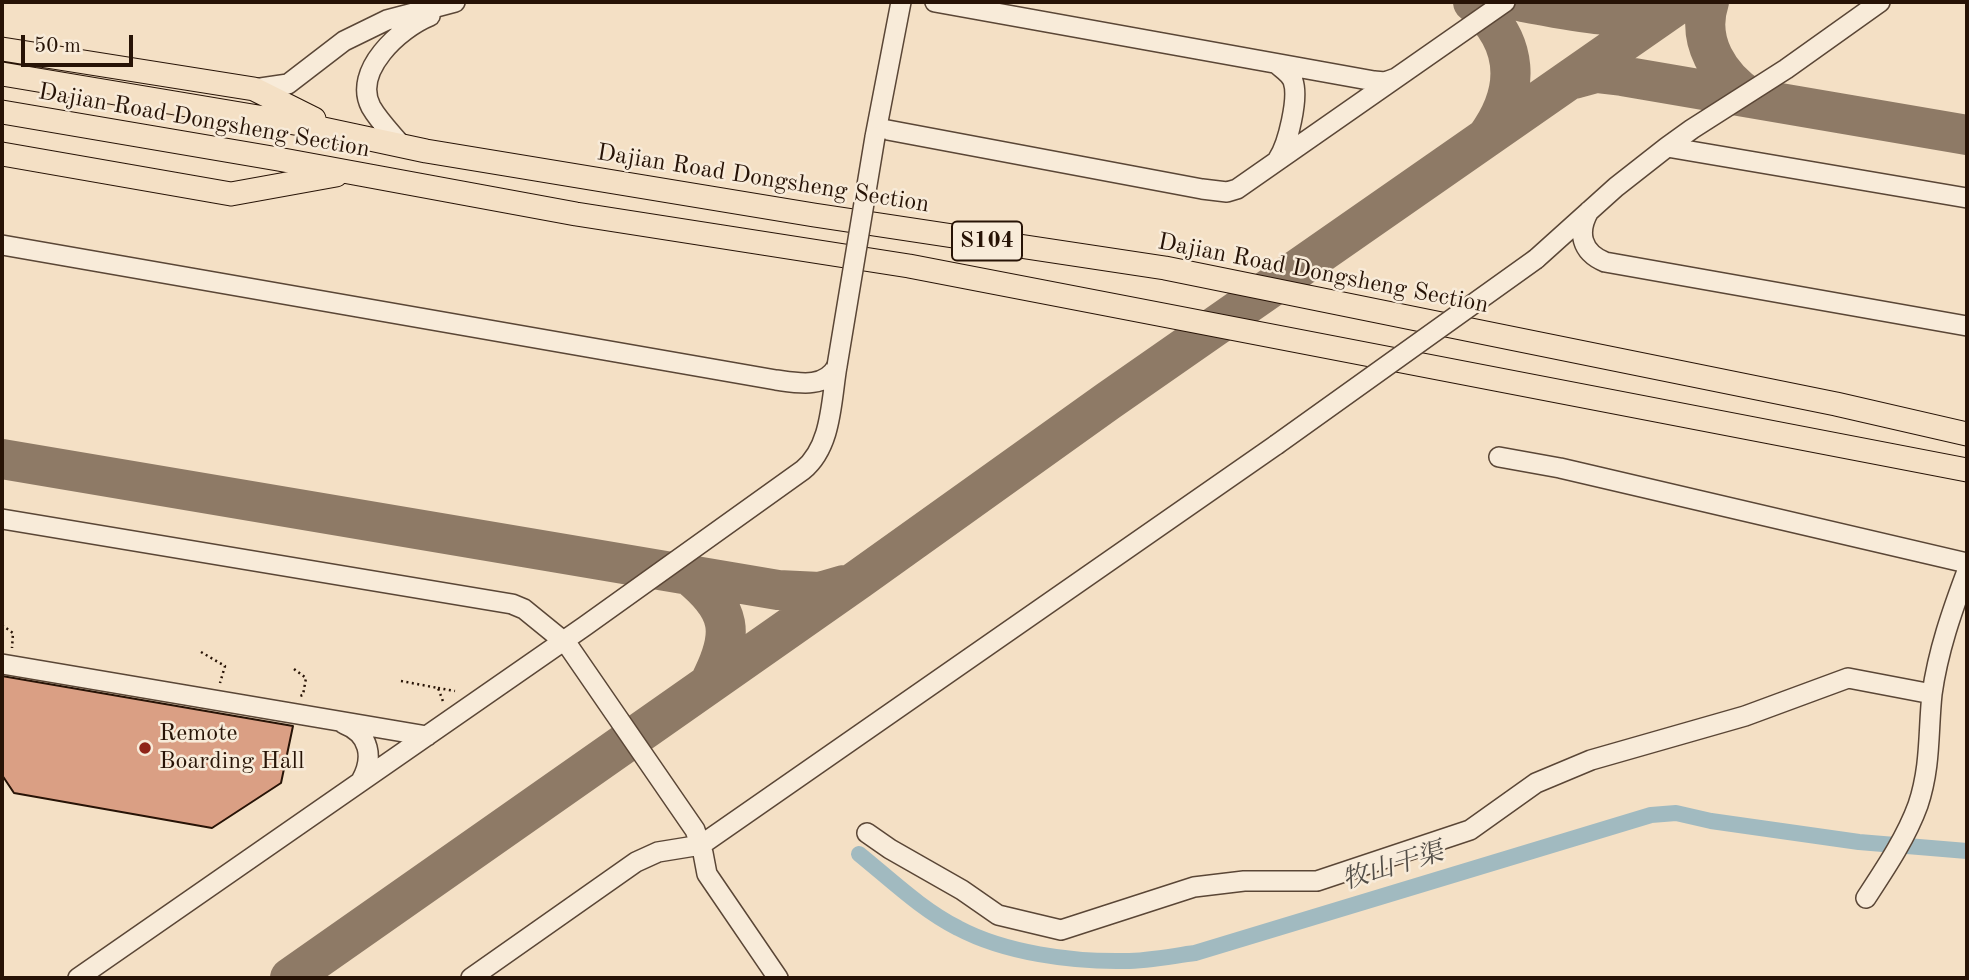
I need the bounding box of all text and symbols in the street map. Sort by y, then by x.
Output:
scale bar [24,21,136,65]
text: 50 m [34,36,81,57]
street label: Dajian Road Dongsheng Section [36,78,372,164]
street label: Dajian Road Dongsheng Section [595,138,931,220]
road number: S104 [952,222,1022,260]
street label: Dajian Road Dongsheng Section [1155,228,1491,320]
place label: Remote Boarding Hall [159,720,305,776]
marker: Remote Boarding Hall [137,740,153,756]
water label: 牧山干渠 [1339,837,1447,897]

